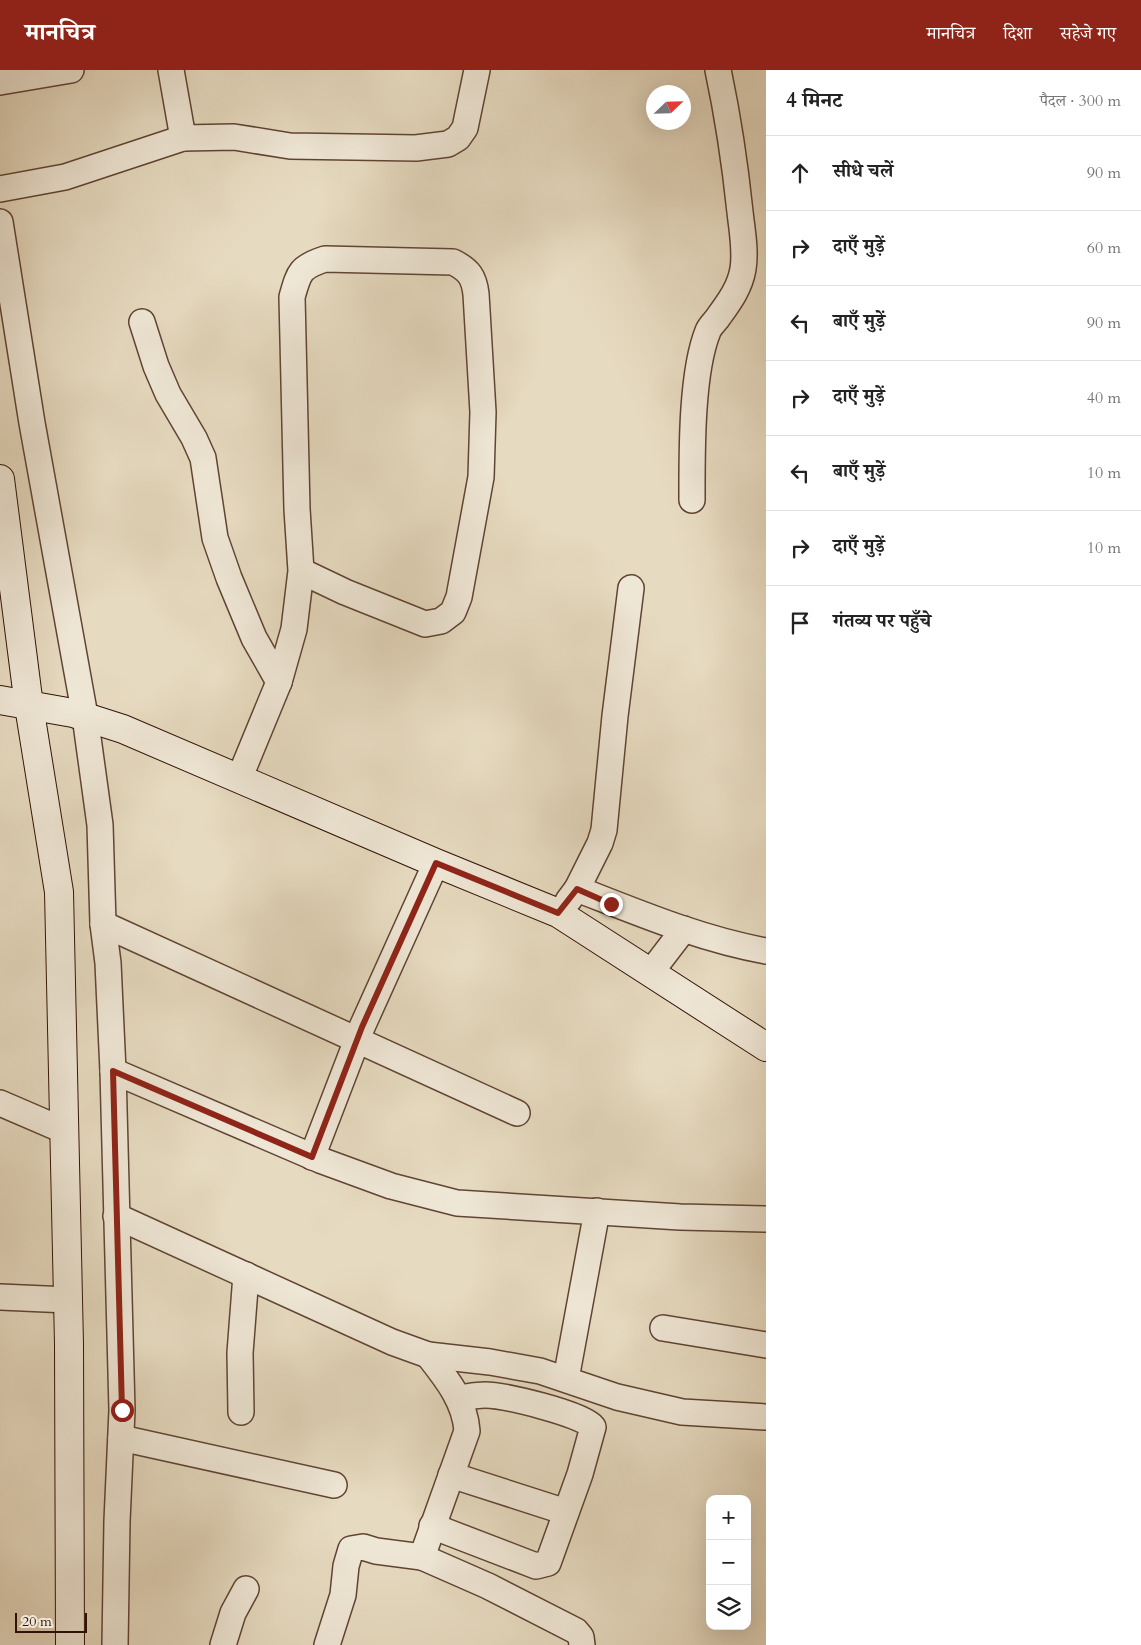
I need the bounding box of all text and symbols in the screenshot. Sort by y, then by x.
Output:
text: मानचित्र [25,16,95,49]
text: मानचित्र [927,21,975,46]
text: दिशा [1003,21,1032,46]
text: सहेजे गए [1060,21,1116,46]
north arrow [646,85,691,130]
text: 4 मिनट [786,86,842,115]
text: पैदल · 300 m [1040,90,1121,112]
text: सीधे चलें [833,158,893,184]
icon: ahead [786,159,814,187]
text: 90 m [1087,162,1121,184]
text: दाएँ मुड़ें [833,233,885,259]
icon: right [786,234,814,262]
text: 60 m [1087,237,1121,259]
text: बाएँ मुड़ें [833,308,885,334]
icon: left [786,309,814,337]
text: 90 m [1087,312,1121,334]
text: दाएँ मुड़ें [833,383,885,409]
icon: right [786,384,814,412]
text: 40 m [1087,387,1121,409]
text: बाएँ मुड़ें [833,458,885,484]
icon: left [786,459,814,487]
text: 10 m [1087,462,1121,484]
text: दाएँ मुड़ें [833,533,885,559]
icon: right [786,534,814,562]
text: 10 m [1087,537,1121,559]
text: गंतव्य पर पहुँचे [833,608,931,634]
icon: arrive [786,609,814,637]
route end [600,893,623,916]
route start [111,1399,134,1422]
map controls [706,1495,751,1630]
button: + [706,1495,751,1540]
button: − [706,1540,751,1585]
button: layers [706,1585,751,1630]
scale bar [15,1610,88,1633]
text: 20 m [22,1612,52,1631]

